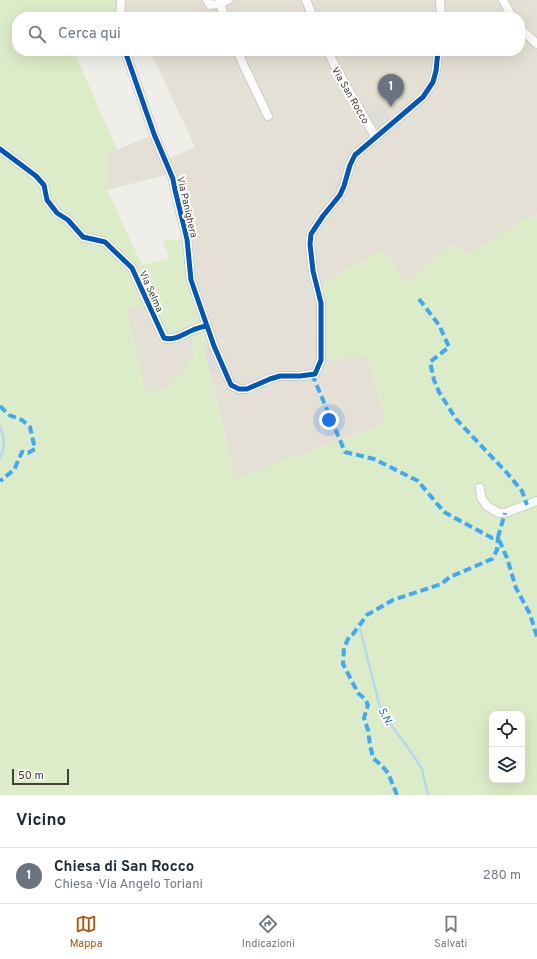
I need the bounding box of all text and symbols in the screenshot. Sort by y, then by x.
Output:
search box [12,12,525,56]
icon: search [26,23,48,45]
text: Cerca qui [58,25,121,44]
street label: Via San Rocco [328,65,372,127]
pin: 1 [378,74,404,107]
street label: Via Panighera [173,176,200,239]
street label: Via Selma [136,269,166,314]
your location [319,410,339,430]
water label: S.N. [374,705,396,728]
map controls [489,711,525,783]
button: locate [489,711,525,747]
button: layers [489,747,525,783]
scale bar [12,767,69,786]
text: 50 m [18,769,44,783]
text: Vicino [16,810,66,832]
text: Chiesa di San Rocco [54,858,194,877]
text: 1 [26,868,32,884]
text: 280 m [483,868,521,884]
text: Chiesa · Via Angelo Toriani [54,877,203,893]
tab: Mappa [70,913,102,951]
tab: Indicazioni [242,913,295,951]
tab: Salvati [434,913,467,951]

